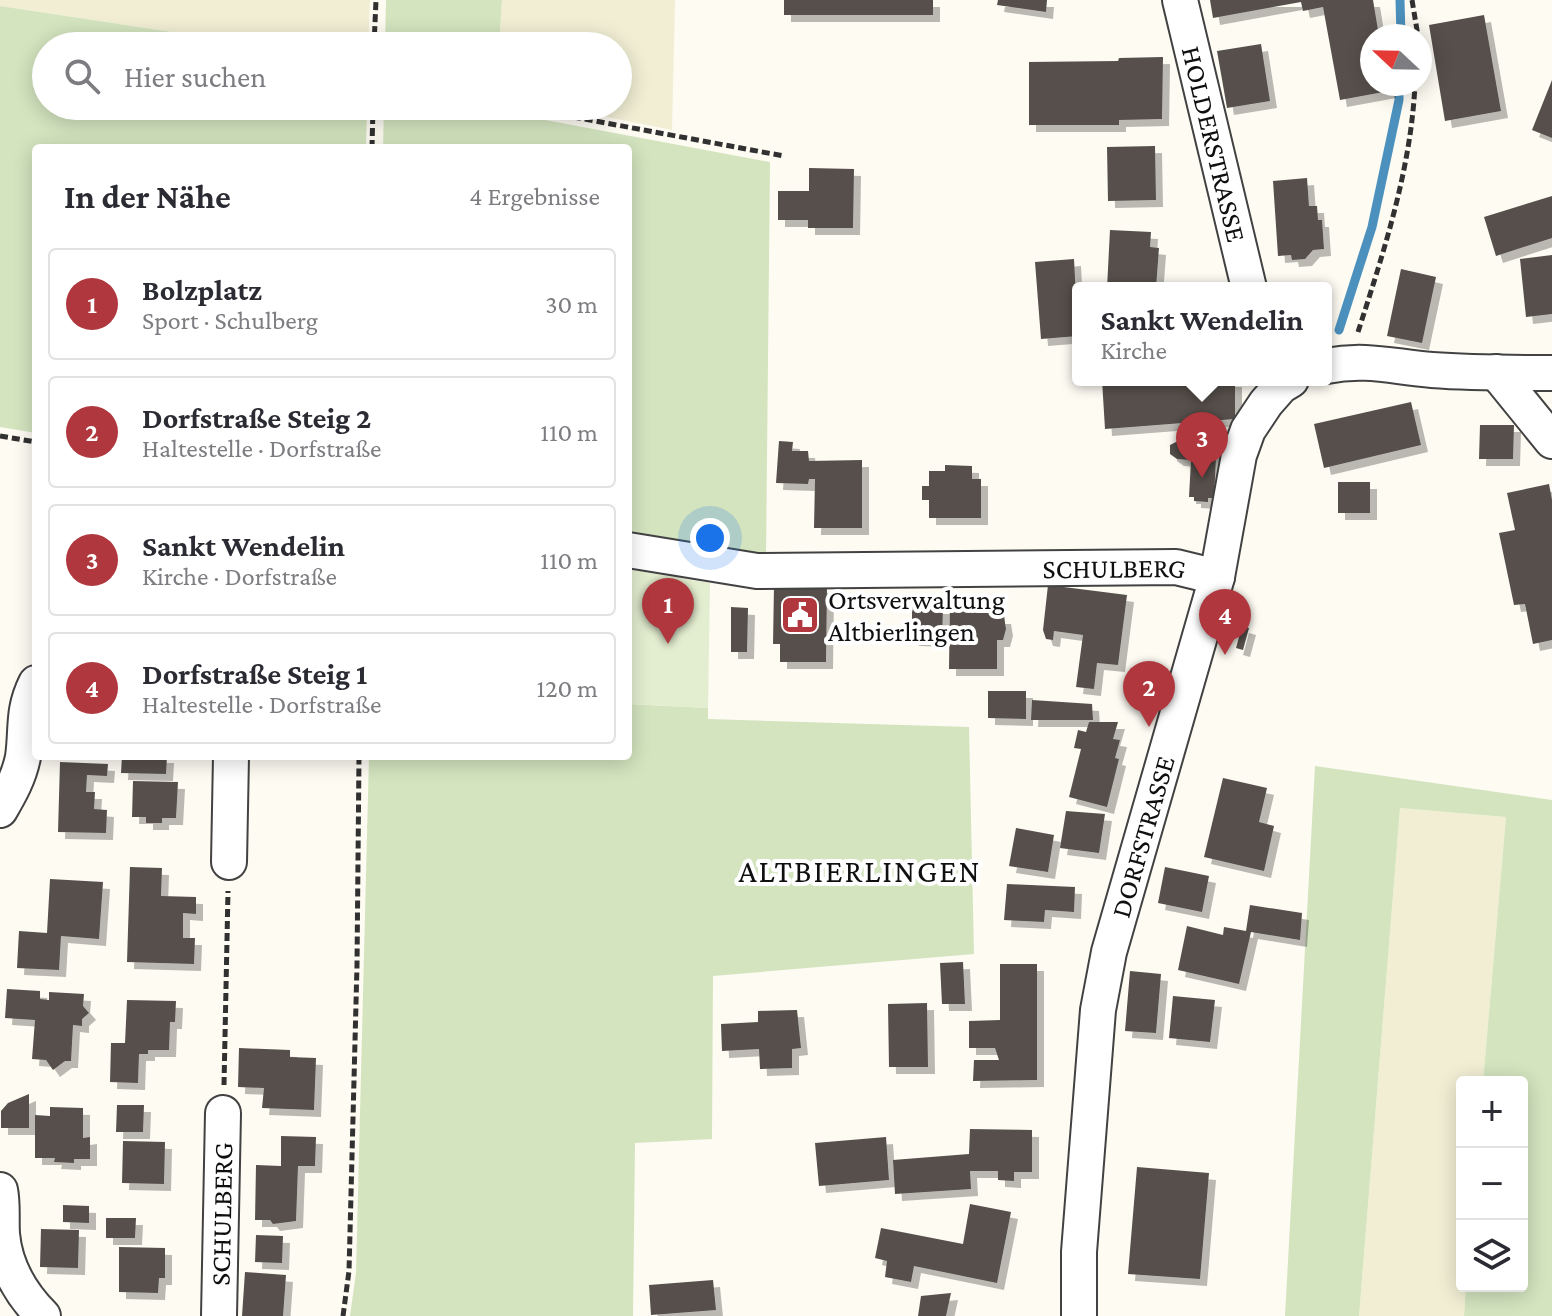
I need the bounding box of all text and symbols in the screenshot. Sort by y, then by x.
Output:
north arrow [1360,24,1432,96]
search box [32,32,632,120]
street label: HOLDERSTRASSE [1176,43,1252,245]
icon: search [60,54,104,98]
text: Hier suchen [124,60,266,93]
text: In der Nähe [64,178,231,215]
text: 4 Ergebnisse [469,182,600,211]
text: Bolzplatz [142,273,262,306]
popup [1072,282,1332,386]
text: 1 [87,290,97,319]
text: 30 m [545,290,598,319]
text: Sankt Wendelin [1101,303,1303,336]
text: Sport · Schulberg [142,306,318,335]
text: Kirche [1101,336,1167,365]
text: Dorfstraße Steig 2 [142,401,371,434]
pin: 3 [1176,412,1228,478]
text: 2 [85,418,99,447]
text: 110 m [540,418,598,447]
text: Haltestelle · Dorfstraße [142,434,381,463]
your location [690,518,730,558]
text: Sankt Wendelin [142,529,345,562]
text: 3 [86,546,98,575]
text: 110 m [540,546,598,575]
street label: SCHULBERG [1042,551,1189,585]
text: Kirche · Dorfstraße [142,562,337,591]
pin: 1 [642,578,694,644]
place label: Ortsverwaltung Altbierlingen [828,584,1005,647]
pin: 4 [1199,589,1251,655]
public building icon: Ortsverwaltung Altbierlingen [779,594,821,636]
text: Dorfstraße Steig 1 [142,657,367,690]
pin: 2 [1123,661,1175,727]
text: 4 [85,674,99,703]
text: 120 m [537,674,598,703]
text: Haltestelle · Dorfstraße [142,690,381,719]
street label: DORFSTRASSE [1105,752,1181,921]
district label: ALTBIERLINGEN [738,853,982,889]
map controls [1456,1076,1528,1292]
button: + [1456,1076,1528,1148]
street label: SCHULBERG [205,1142,238,1286]
button: − [1456,1148,1528,1220]
button: layers [1456,1220,1528,1292]

